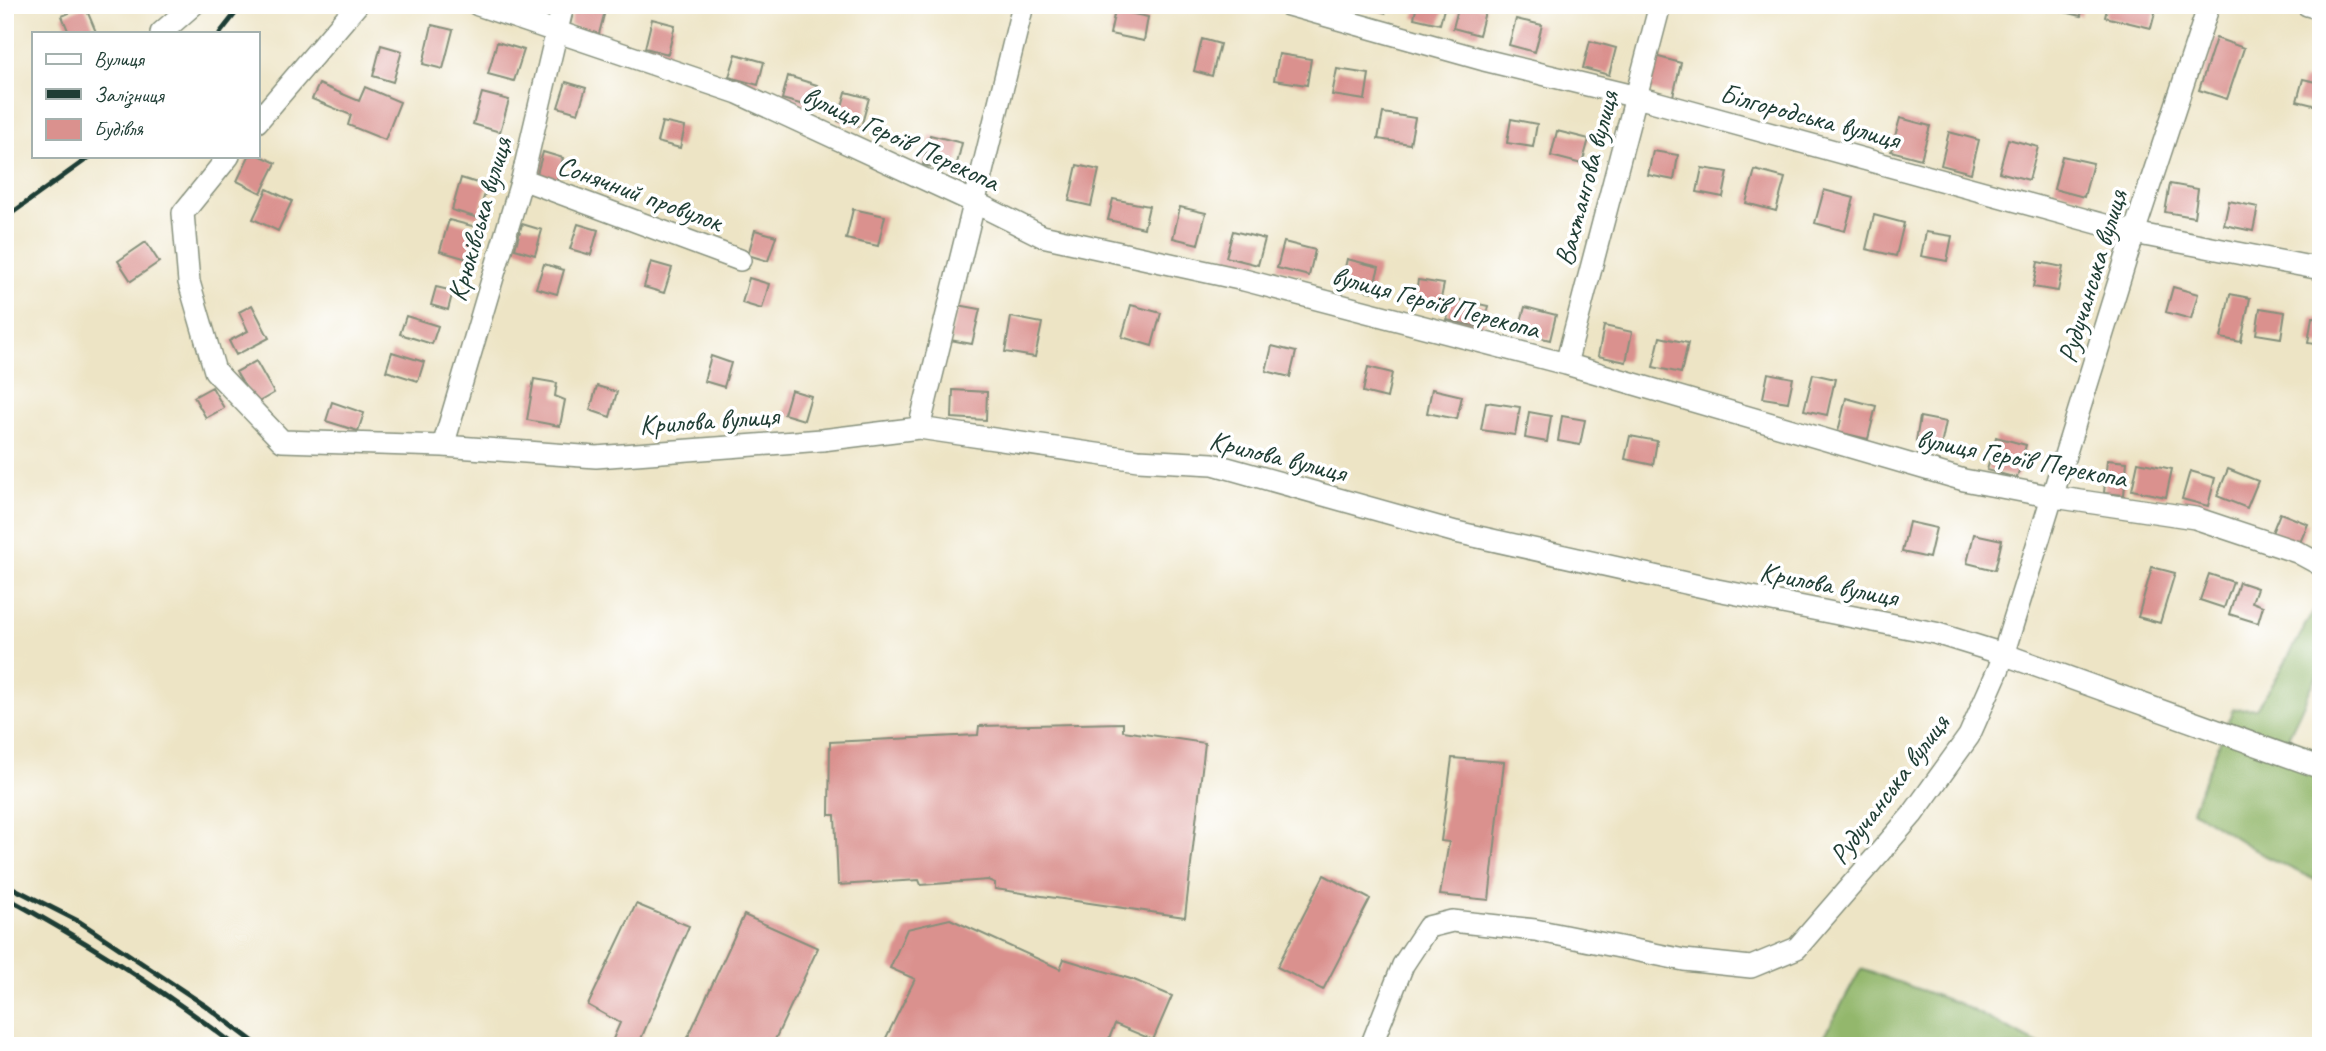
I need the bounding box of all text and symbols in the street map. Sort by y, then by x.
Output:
legend [32,32,259,158]
text: Вулиця [94,46,145,72]
street label: Білгородська вулиця [1716,75,1906,157]
street label: вулиця Героїв Перекопа [797,77,1007,200]
text: Залізниця [94,82,165,109]
street label: Вахтангова вулиця [1546,86,1626,269]
text: Будівля [94,116,144,142]
street label: Крюківська вулиця [439,132,519,305]
street label: Сонячний провулок [553,147,730,240]
street label: Рудучанська вулиця [2049,184,2135,367]
street label: вулиця Героїв Перекопа [1329,258,1545,347]
street label: Крилова вулиця [638,398,782,442]
street label: вулиця Героїв Перекопа [1914,420,2132,496]
street label: Крилова вулиця [1206,422,1352,490]
street label: Крилова вулиця [1757,553,1903,615]
street label: Рудучанська вулиця [1821,706,1957,871]

